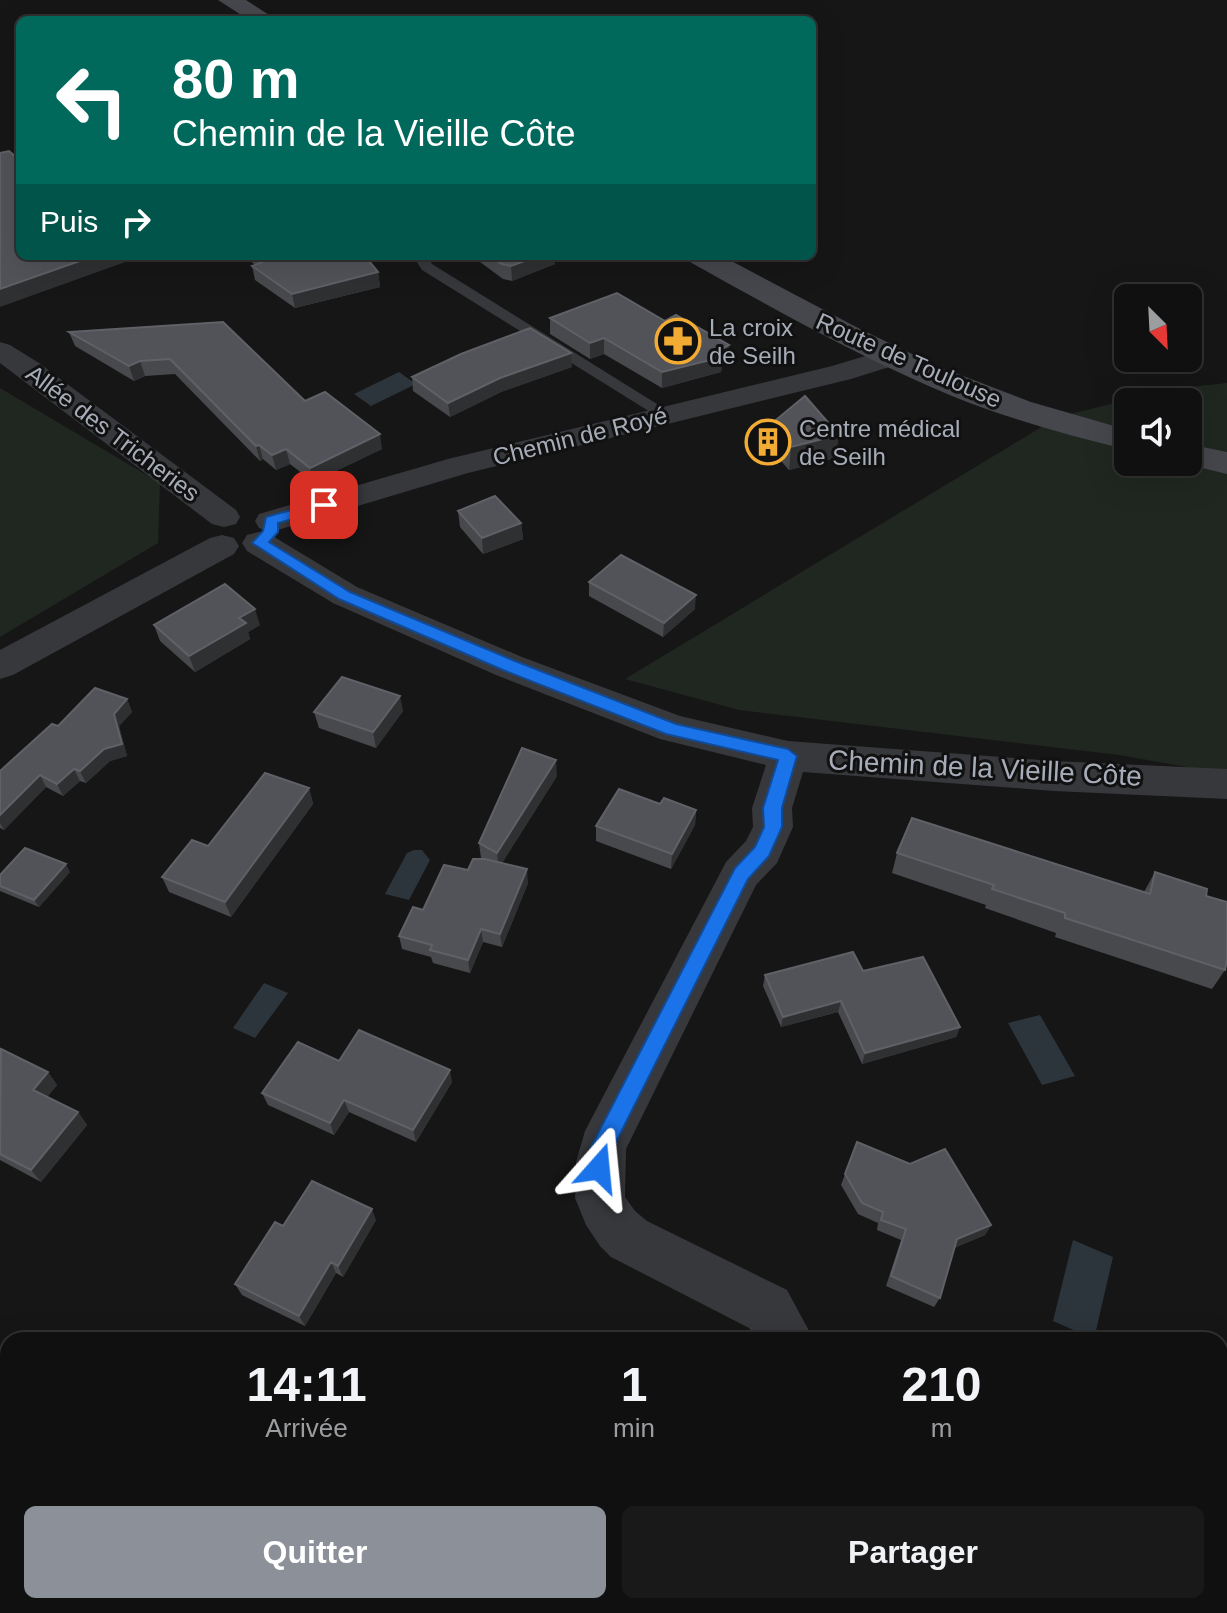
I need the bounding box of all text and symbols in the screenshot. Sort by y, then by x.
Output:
text: 80 m [172,47,300,110]
icon: left [40,48,144,152]
text: Chemin de la Vieille Côte [172,113,576,154]
icon: right [114,200,158,244]
text: Puis [40,205,98,238]
north arrow [1114,284,1202,372]
map controls [1114,284,1202,476]
street label: Route de Toulouse [812,307,1006,413]
place label: La croix de Seilh [709,314,796,369]
pharmacy icon: La croix de Seilh [654,317,702,365]
street label: Allée des Tricheries [21,359,205,507]
button: sound [1114,388,1202,476]
street label: Chemin de Royé [490,401,670,471]
place label: Centre médical de Seilh [799,415,960,470]
building icon: Centre médical de Seilh [744,418,792,466]
pin [290,471,358,539]
icon: arrive [302,483,346,527]
street label: Chemin de la Vieille Côte [827,744,1143,792]
position arrow [557,1126,641,1210]
text: 14:11 [246,1358,367,1411]
text: 1 [621,1358,647,1411]
text: 210 [901,1358,982,1411]
text: Arrivée [265,1413,348,1443]
text: min [613,1413,655,1443]
text: m [931,1413,952,1443]
button: Quitter [24,1506,606,1598]
button: Partager [622,1506,1204,1598]

